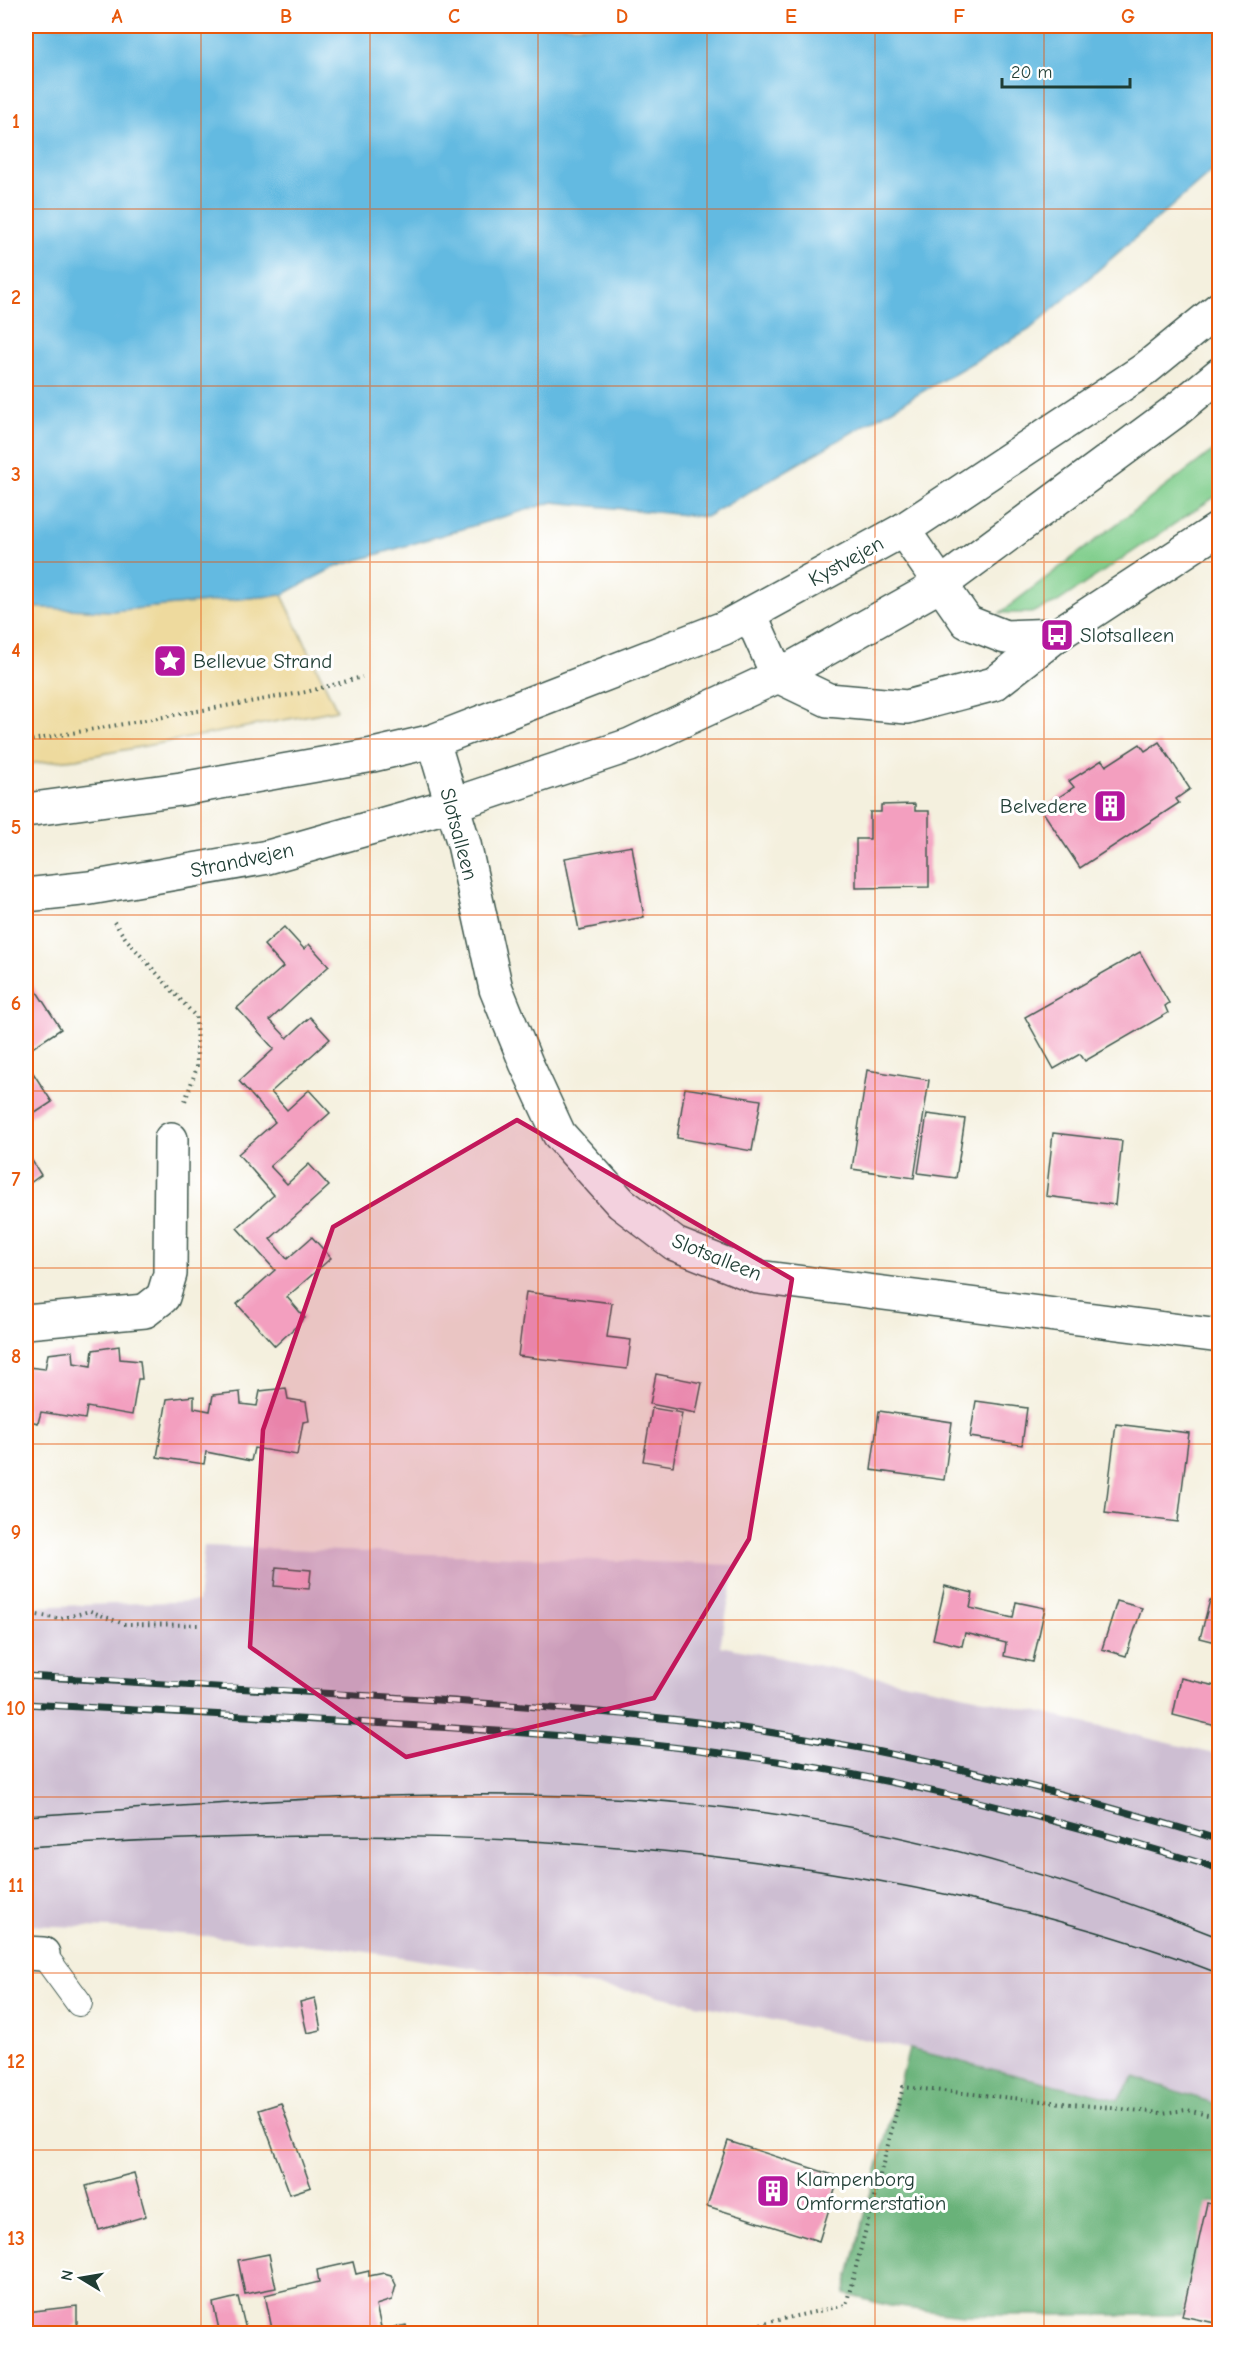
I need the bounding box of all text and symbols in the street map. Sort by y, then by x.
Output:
text: A [111,5,123,28]
text: B [280,5,292,28]
text: C [448,5,460,28]
text: D [616,5,628,28]
text: E [785,5,797,28]
text: F [953,5,965,28]
text: G [1121,5,1135,28]
scale bar [1002,51,1130,89]
text: 20 m [1011,62,1052,83]
text: 1 [12,110,20,133]
text: 2 [11,286,21,309]
text: 3 [11,463,21,486]
street label: Kystvejen [804,531,888,591]
bus stop icon: Slotsalleen [1039,617,1075,653]
place label: Slotsalleen [1080,623,1174,647]
text: 4 [11,639,21,662]
place icon: Bellevue Strand [152,643,188,679]
place label: Bellevue Strand [193,649,332,673]
street label: Slotsalleen [435,785,483,883]
building icon: Belvedere [1092,788,1128,824]
place label: Belvedere [1000,794,1087,818]
text: 5 [11,816,21,839]
street label: Strandvejen [188,837,296,883]
text: 6 [11,992,21,1015]
text: 7 [12,1168,21,1191]
street label: Slotsalleen [669,1228,765,1286]
text: 8 [11,1345,21,1368]
text: 9 [11,1521,21,1544]
text: 10 [6,1697,26,1720]
text: 11 [8,1874,24,1897]
text: 12 [7,2050,25,2073]
place label: Klampenborg Omformerstation [796,2167,947,2215]
building icon: Klampenborg Omformerstation [755,2173,791,2209]
text: 13 [7,2227,25,2250]
north arrow [51,2248,111,2308]
text: N [57,2268,77,2282]

